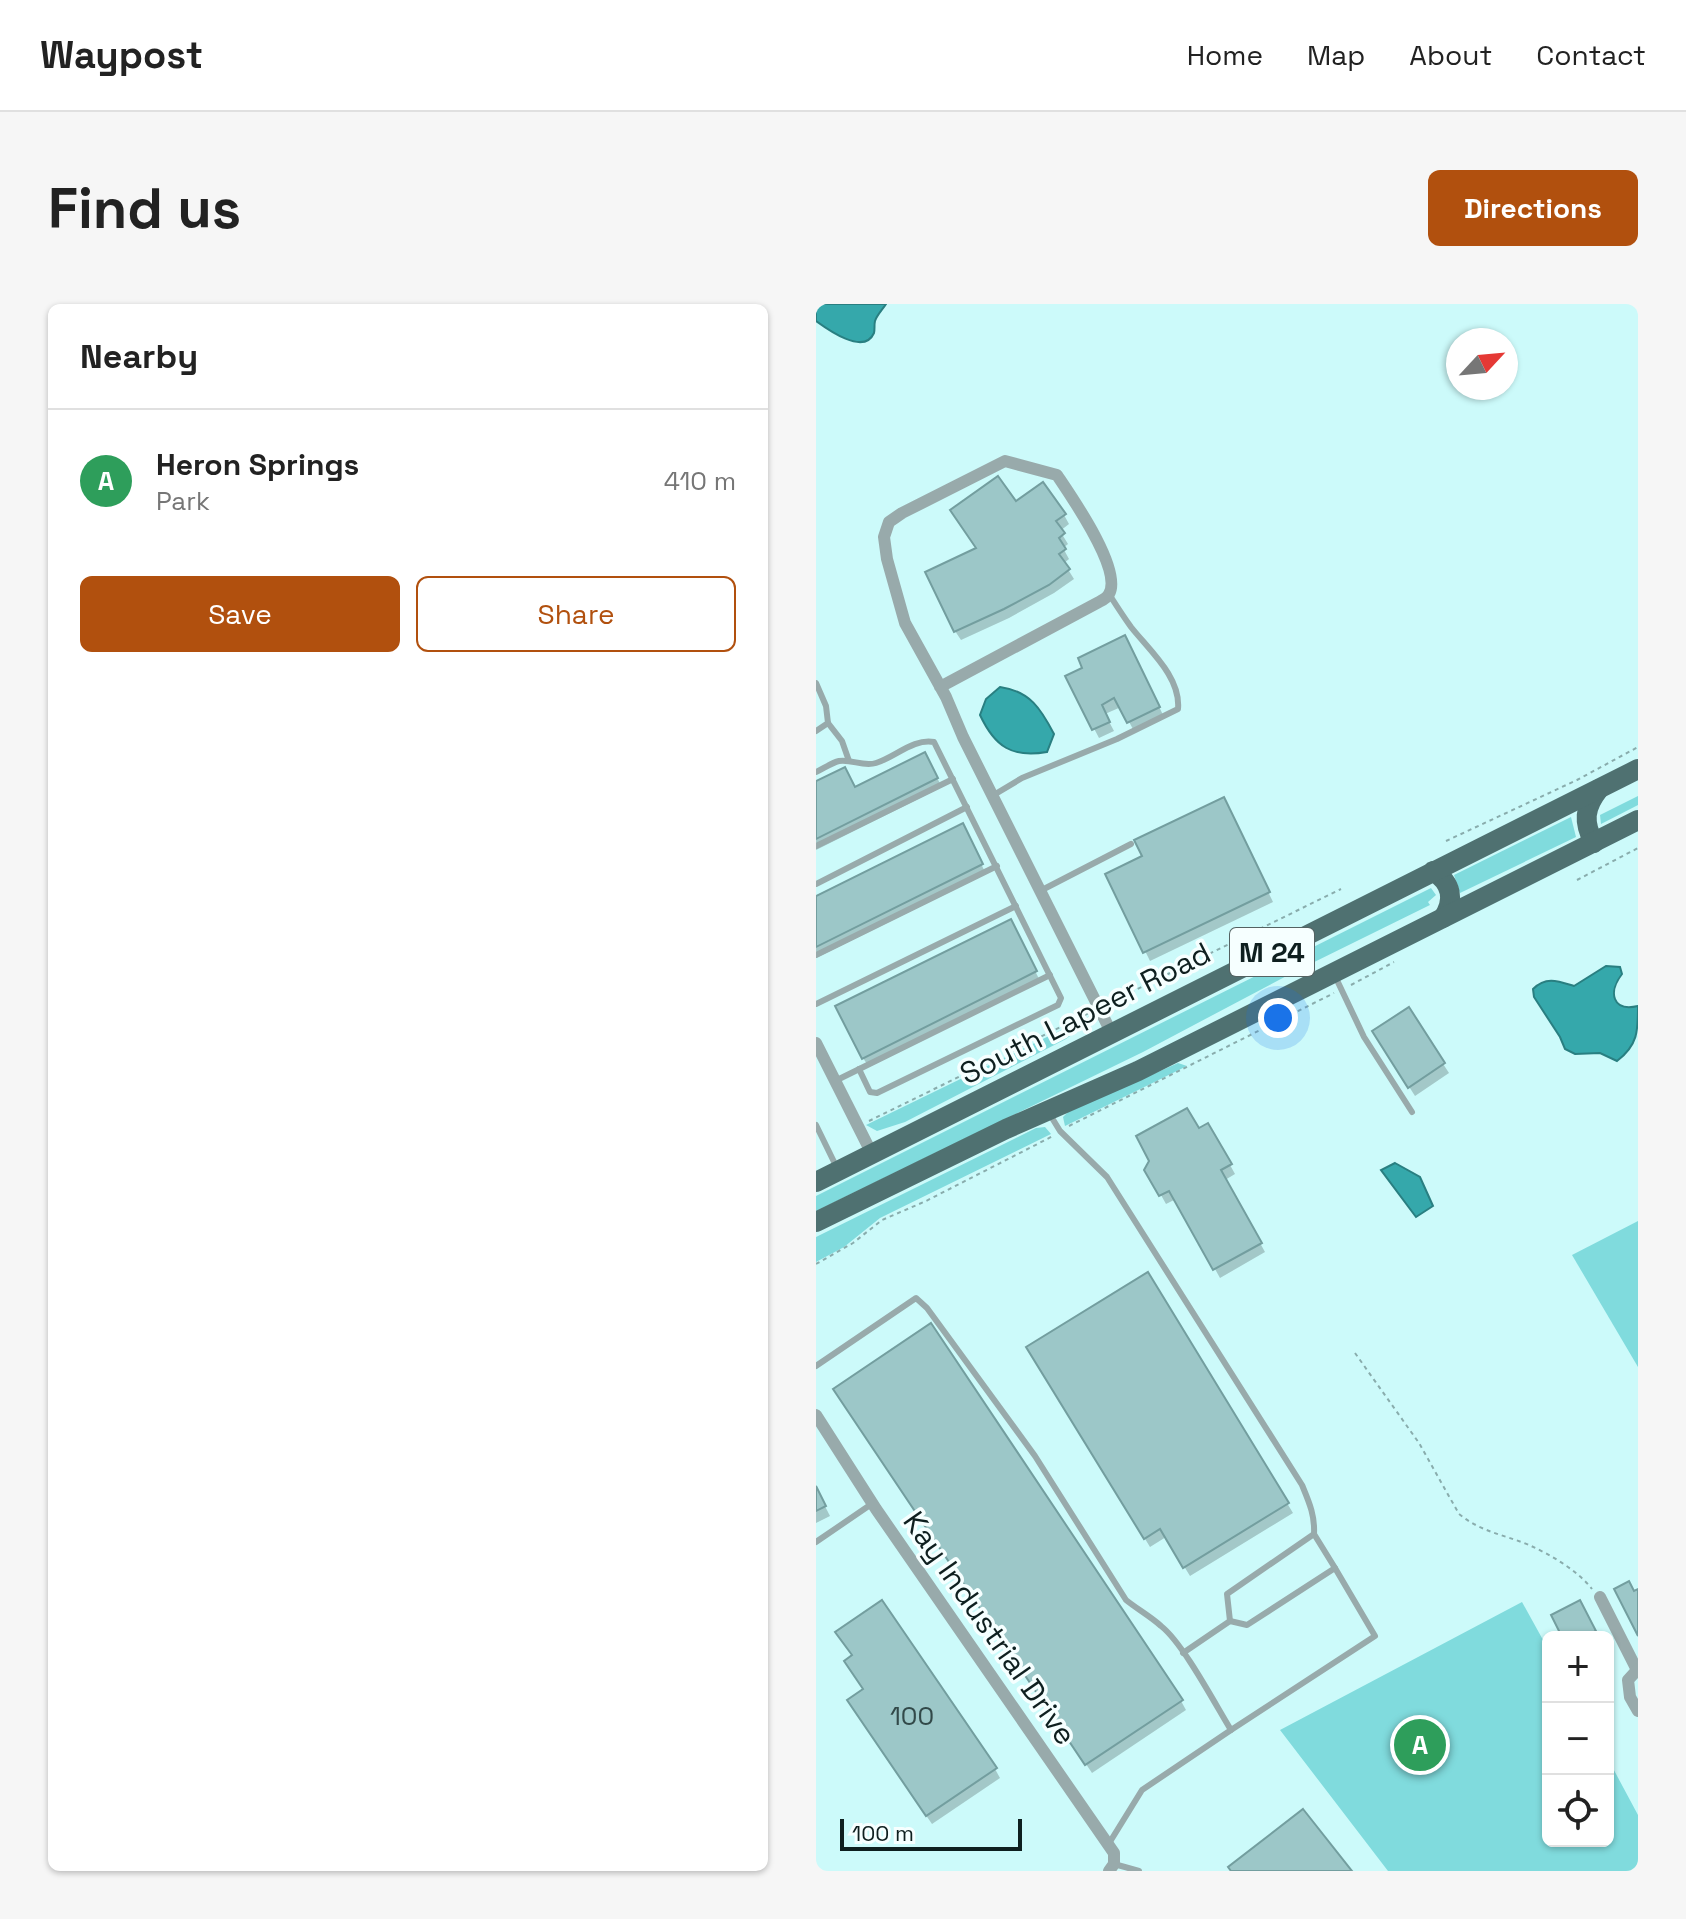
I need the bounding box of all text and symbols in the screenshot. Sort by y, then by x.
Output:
text: Waypost [40,31,203,79]
text: Home [1187,37,1263,73]
text: Map [1307,37,1365,73]
text: About [1409,37,1492,73]
text: Contact [1536,37,1646,73]
button: Directions [1428,170,1638,246]
text: Find us [48,173,241,244]
north arrow [1446,328,1518,400]
text: Nearby [80,335,198,378]
text: Heron Springs [156,445,359,484]
text: A [98,464,114,498]
text: 410 m [664,464,736,498]
text: Park [156,484,210,518]
button: Save [80,576,400,652]
button: Share [416,576,736,652]
road number: M 24 [1230,928,1314,976]
street label: South Lapeer Road [953,933,1217,1093]
your location [1258,998,1298,1038]
street label: Kay Industrial Drive [895,1503,1085,1753]
map controls [1542,1631,1614,1847]
button: + [1542,1631,1614,1703]
house number: 100 [890,1699,934,1733]
button: − [1542,1703,1614,1775]
pin: A [1394,1715,1446,1775]
button: locate [1542,1775,1614,1847]
scale bar [840,1815,1022,1851]
text: 100 m [852,1819,914,1847]

